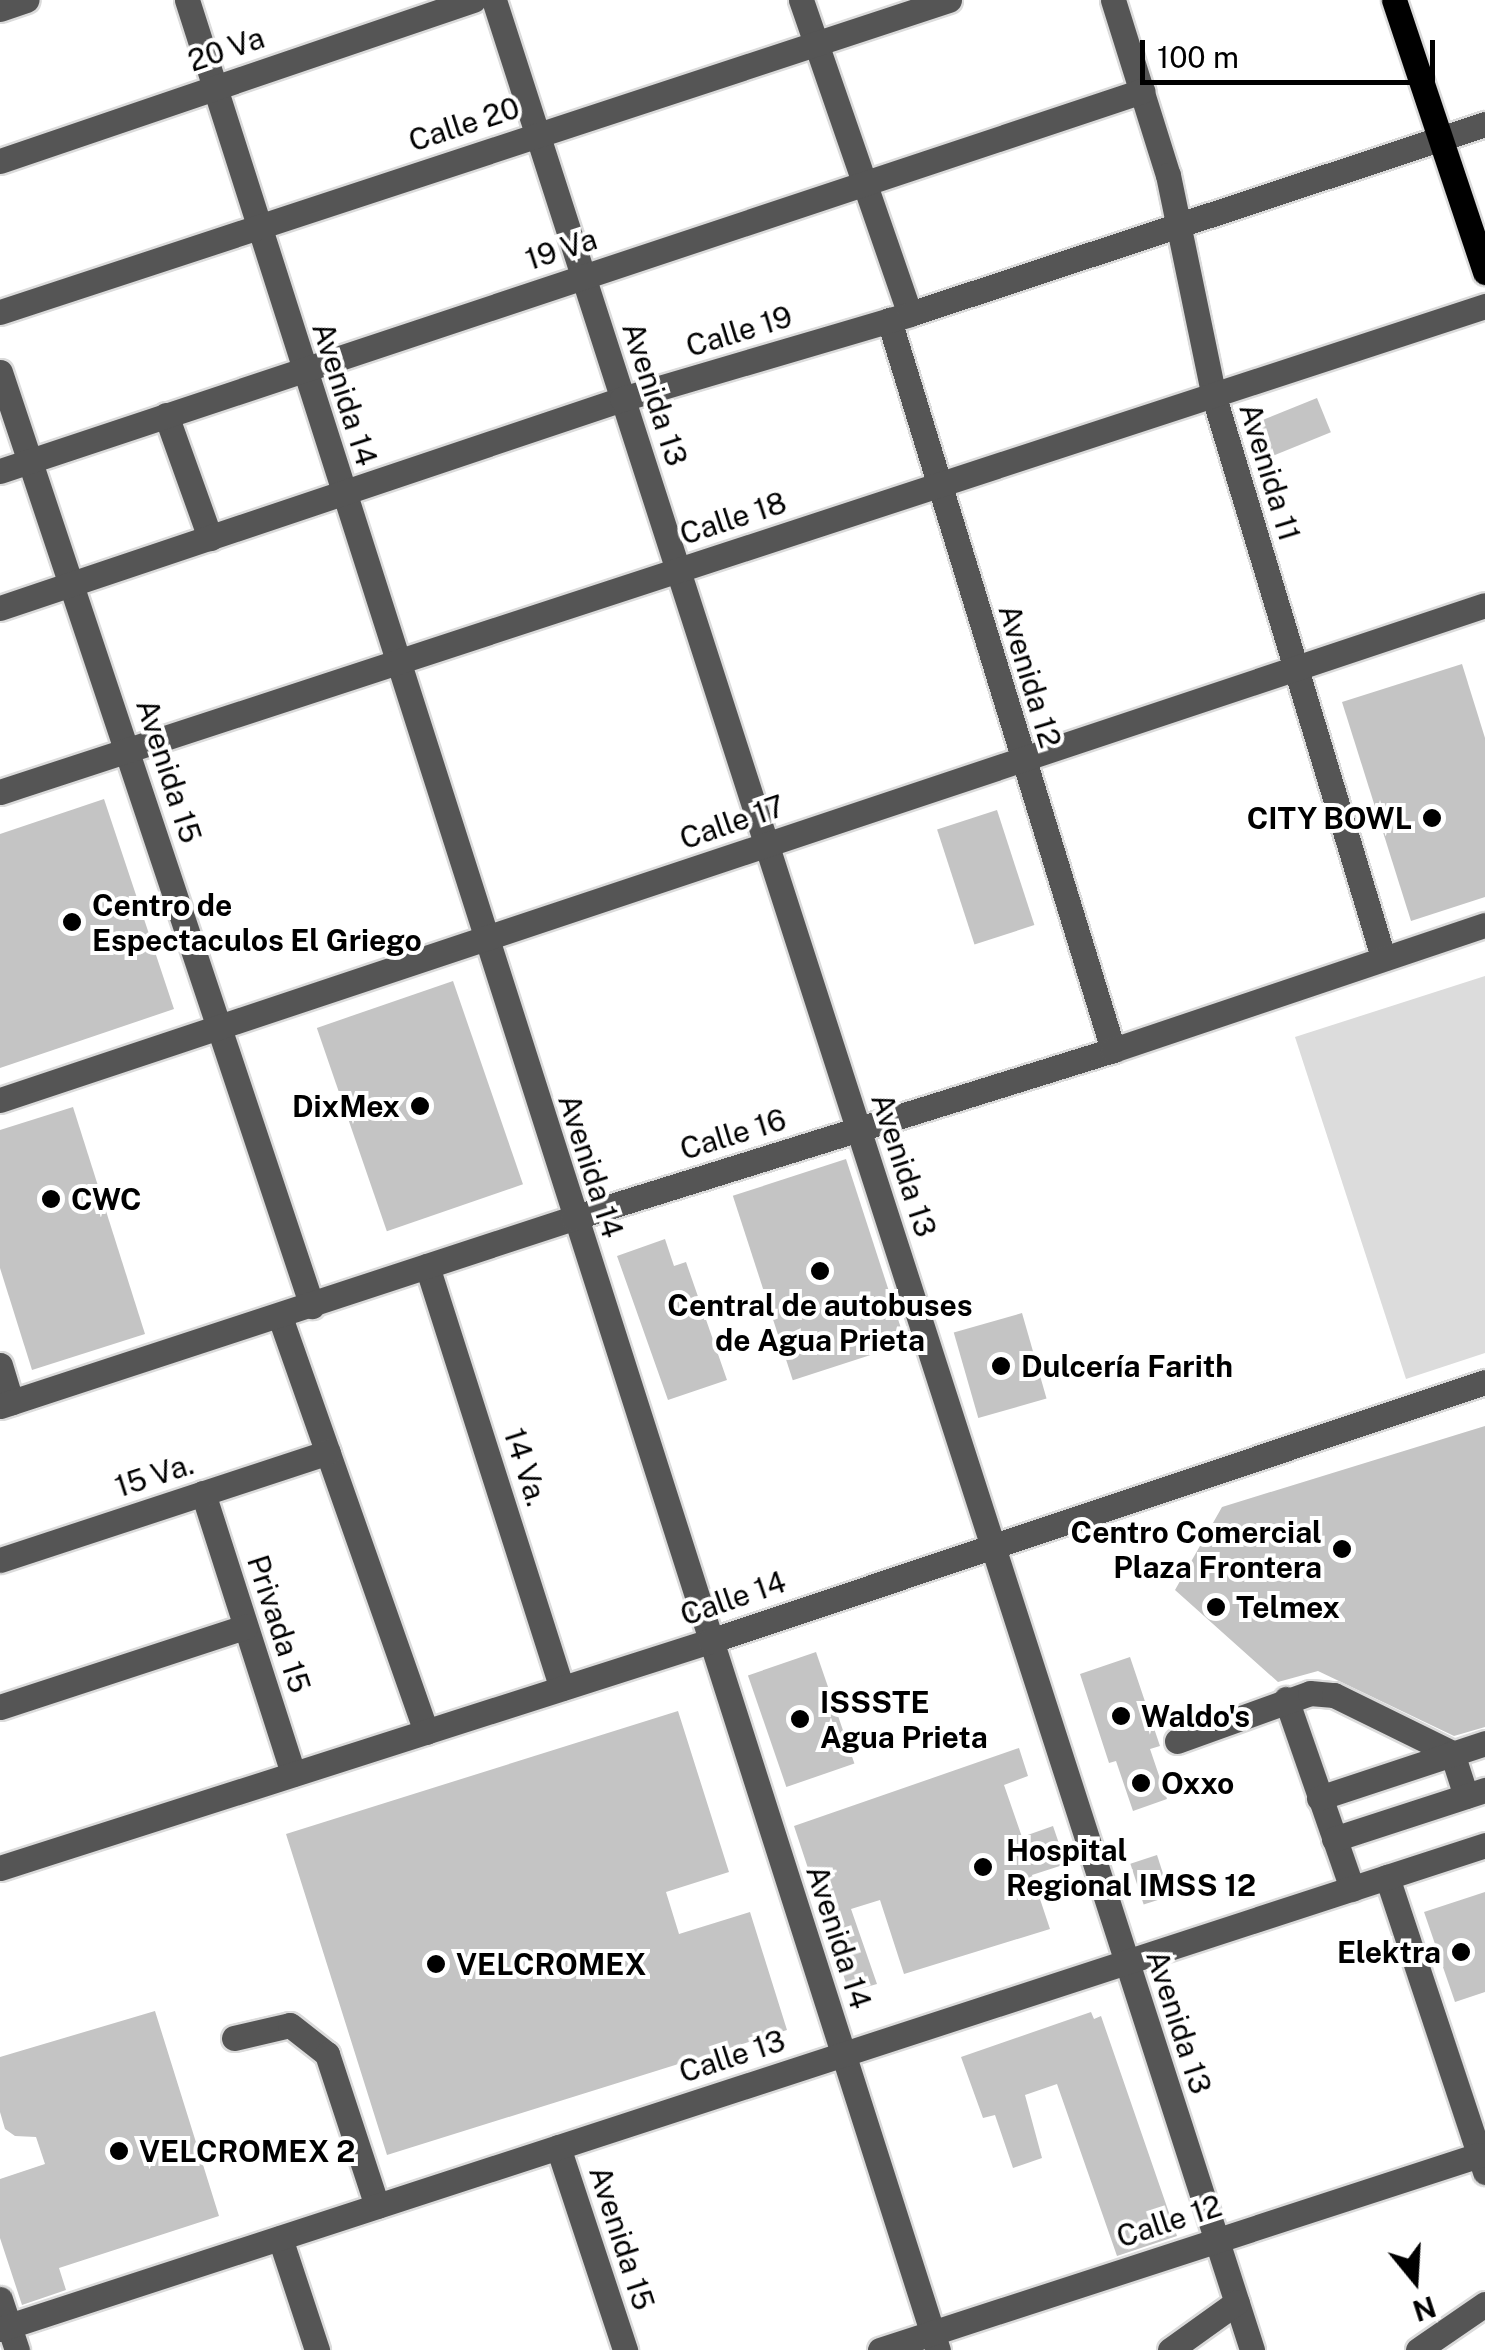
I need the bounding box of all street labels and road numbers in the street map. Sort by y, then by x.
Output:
street label: 20 Va [183,19,269,79]
street label: Calle 20 [404,89,524,159]
street label: 19 Va [520,220,602,278]
street label: Calle 19 [682,298,796,364]
street label: Avenida 14 [305,318,385,470]
street label: Avenida 13 [615,318,695,470]
street label: Avenida 11 [1232,399,1308,545]
street label: Calle 18 [675,484,791,552]
street label: Avenida 12 [991,600,1069,752]
street label: Avenida 15 [129,694,209,848]
street label: Calle 17 [675,787,789,857]
street label: Avenida 13 [864,1089,944,1241]
street label: Avenida 14 [551,1090,631,1242]
street label: Calle 16 [676,1101,790,1167]
street label: 14 Va. [496,1423,556,1511]
street label: 15 Va. [110,1445,198,1505]
street label: Privada 15 [240,1551,318,1697]
street label: Calle 14 [675,1563,791,1633]
street label: Avenida 14 [799,1861,879,2013]
street label: Avenida 13 [1139,1946,1219,2098]
street label: Calle 13 [674,2022,790,2090]
street label: Avenida 15 [582,2161,662,2315]
street label: Calle 12 [1112,2187,1226,2255]

